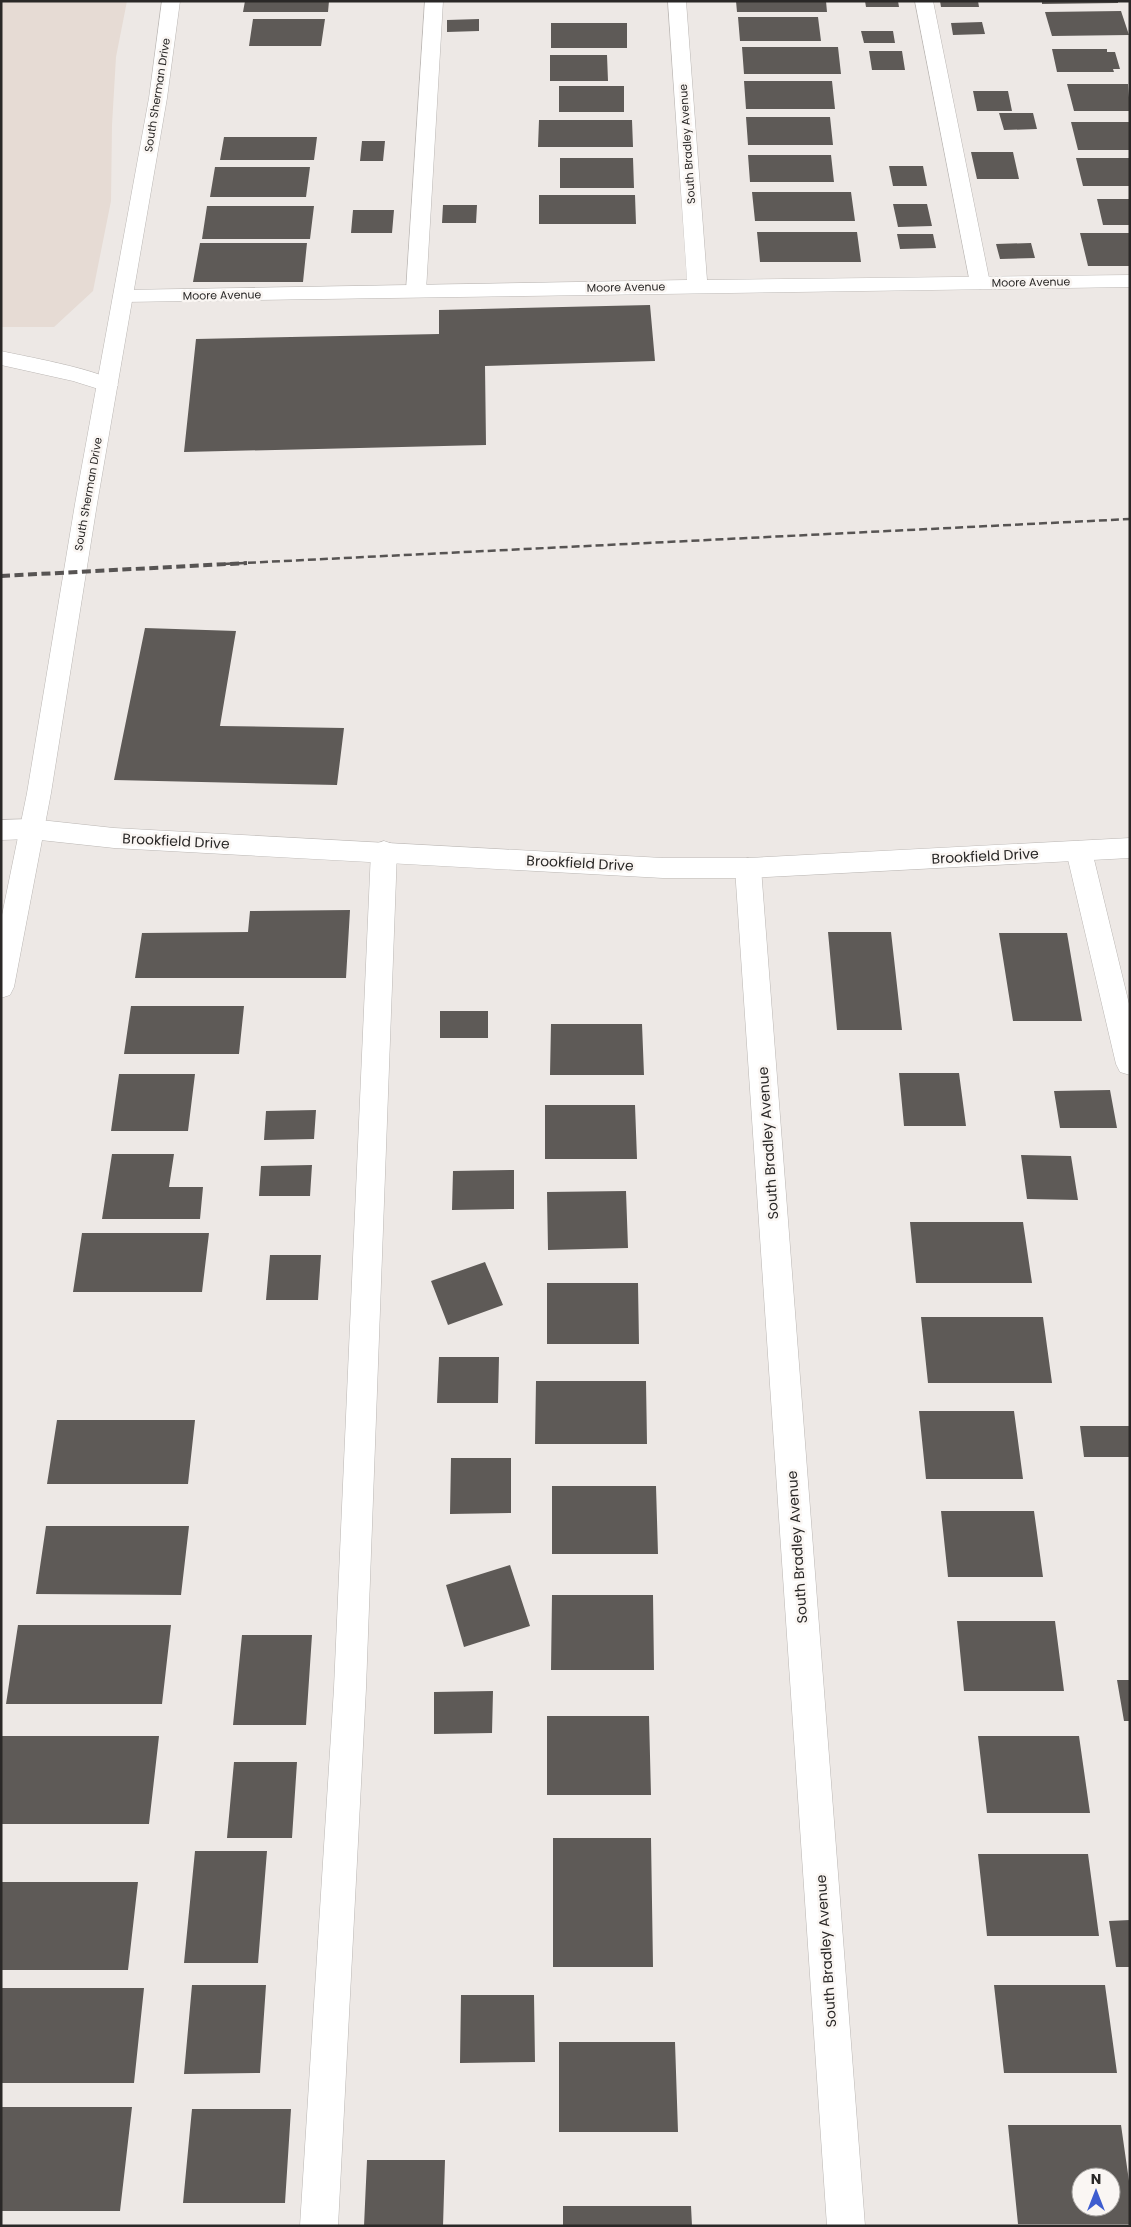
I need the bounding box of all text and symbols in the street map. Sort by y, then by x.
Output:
street label: South Sherman Drive [140,37,174,153]
street label: South Bradley Avenue [675,83,699,205]
street label: Moore Avenue [992,273,1071,291]
street label: Moore Avenue [587,278,666,296]
street label: Moore Avenue [183,286,262,304]
street label: South Sherman Drive [70,436,106,552]
street label: Brookfield Drive [122,828,230,854]
street label: Brookfield Drive [931,843,1039,869]
street label: Brookfield Drive [526,850,634,876]
street label: South Bradley Avenue [753,1066,783,1220]
street label: South Bradley Avenue [782,1470,812,1624]
street label: South Bradley Avenue [811,1874,841,2028]
north arrow [1071,2167,1121,2217]
text: N [1091,2169,1101,2189]

